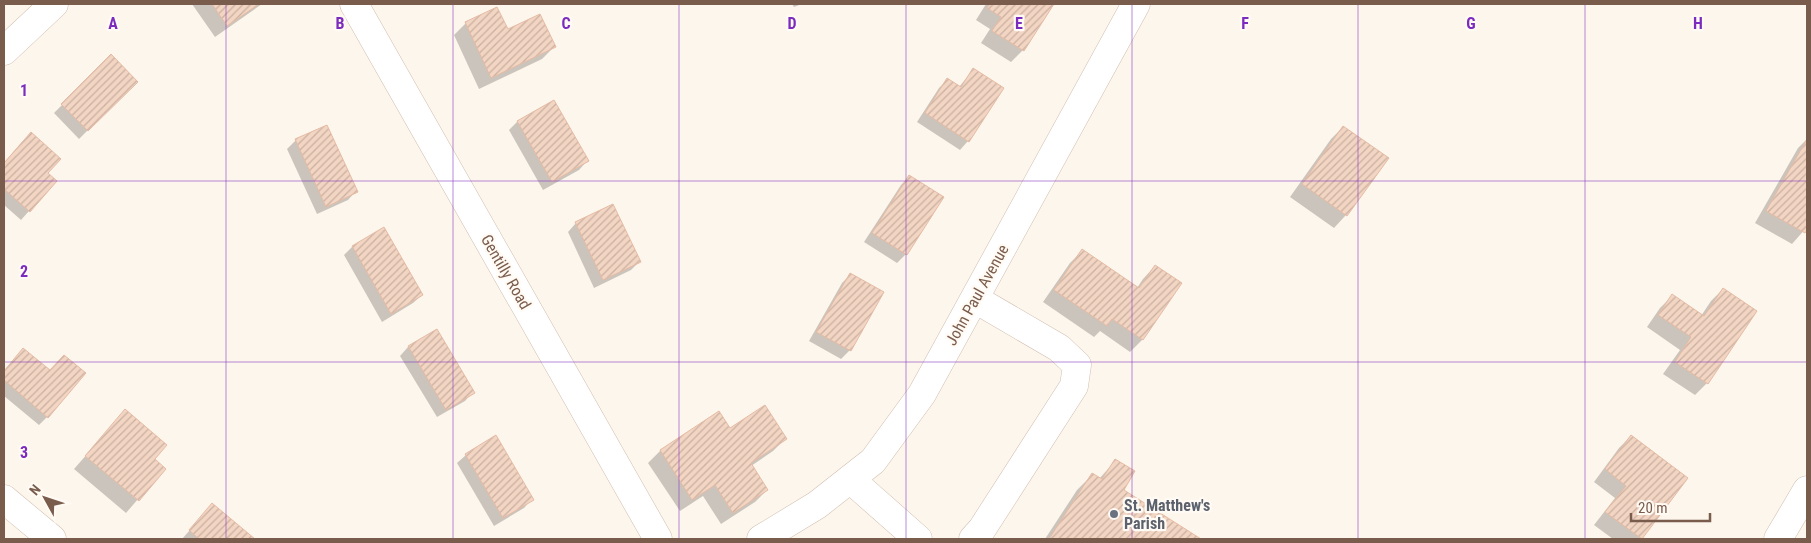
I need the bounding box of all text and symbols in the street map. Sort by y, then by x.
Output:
text: A [108,14,118,33]
text: B [336,14,345,33]
text: C [561,14,571,33]
text: D [787,14,797,33]
text: E [1015,14,1023,33]
text: F [1241,14,1249,33]
text: G [1466,14,1476,33]
text: H [1693,14,1703,33]
text: 1 [20,81,28,100]
street label: Gentilly Road [477,231,535,313]
street label: John Paul Avenue [941,241,1013,349]
text: 2 [20,262,28,281]
text: 3 [20,443,28,462]
north arrow [20,473,70,523]
text: N [26,481,44,498]
scale bar [1631,490,1710,522]
place label: St. Matthew's Parish [1124,496,1210,533]
text: 20 m [1638,499,1668,517]
marker: St. Matthew's Parish [1108,508,1120,520]

